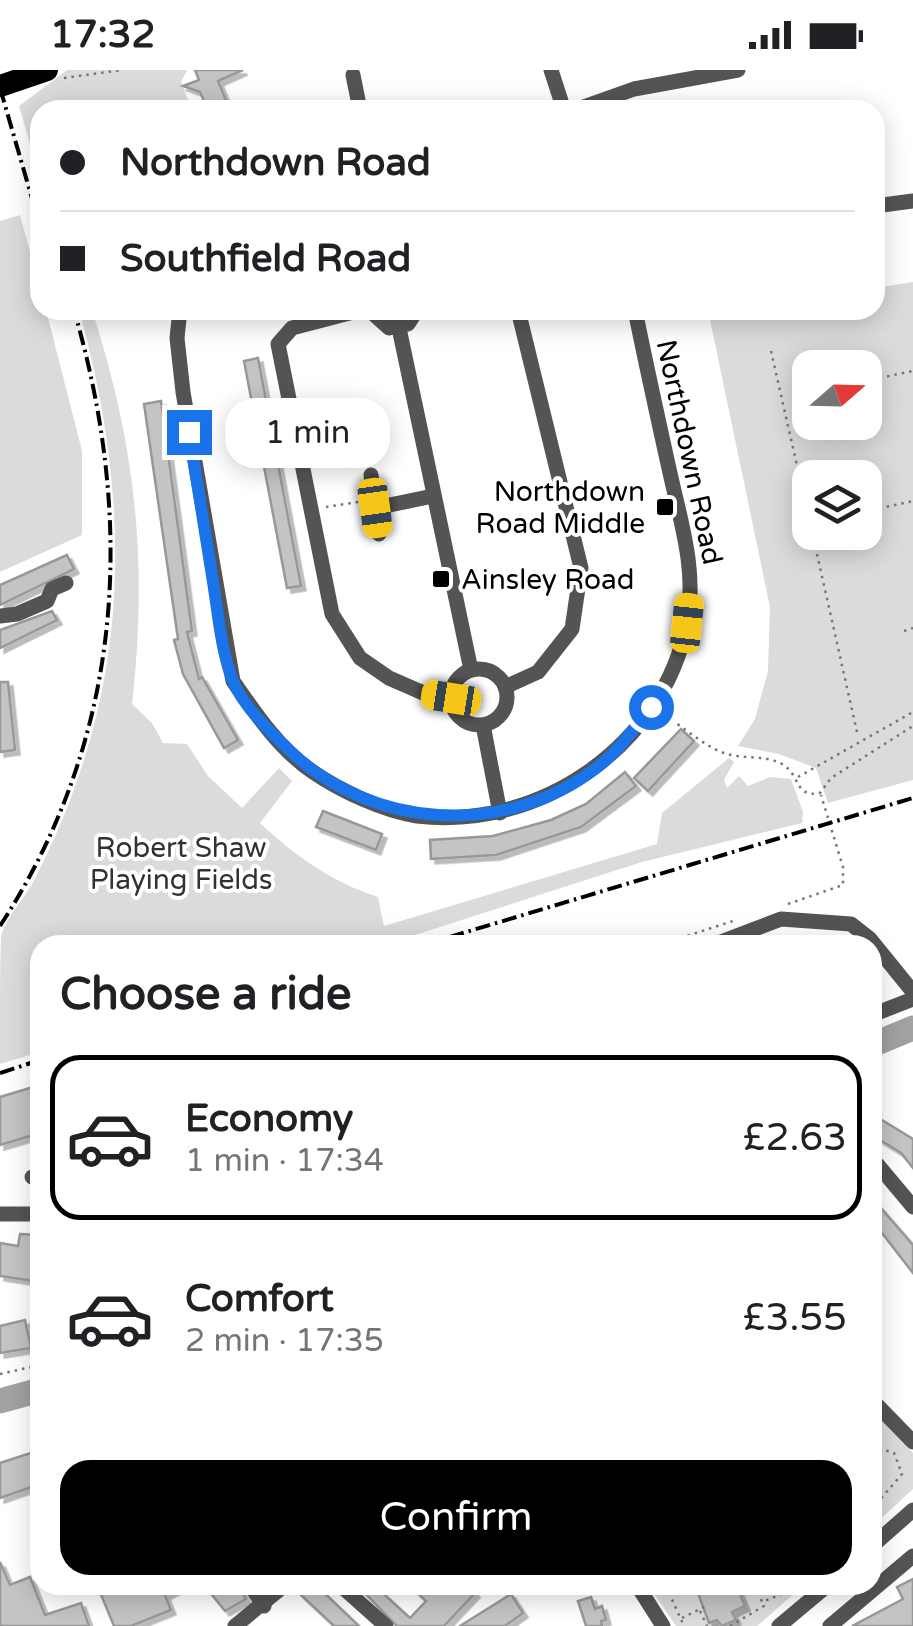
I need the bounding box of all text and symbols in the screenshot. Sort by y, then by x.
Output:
text: 17:32 [50,12,155,58]
text: Northdown Road [120,140,431,186]
text: Southfield Road [120,236,411,282]
street label: Northdown Road [649,337,729,568]
north arrow [792,350,882,440]
map controls [792,350,882,550]
callout: 1 min [224,397,389,467]
route end [167,410,212,455]
text: 1 min [265,414,350,452]
button: layers [792,460,882,550]
place label: Northdown Road Middle [475,475,645,541]
car [356,476,394,540]
marker: Northdown Road Middle [654,496,676,518]
place label: Ainsley Road [461,563,635,597]
marker: Ainsley Road [430,568,452,590]
car [669,592,705,654]
car [419,678,483,718]
route start [629,685,674,730]
park label: Robert Shaw Playing Fields [90,831,272,897]
text: Choose a ride [60,968,351,1022]
icon: car [65,1093,155,1183]
text: Economy [185,1096,353,1142]
text: £2.63 [743,1115,847,1161]
text: 1 min · 17:34 [185,1142,384,1180]
icon: car [65,1273,155,1363]
text: Comfort [185,1276,334,1322]
text: £3.55 [743,1295,847,1341]
text: 2 min · 17:35 [185,1322,384,1360]
button: Confirm [60,1460,852,1575]

